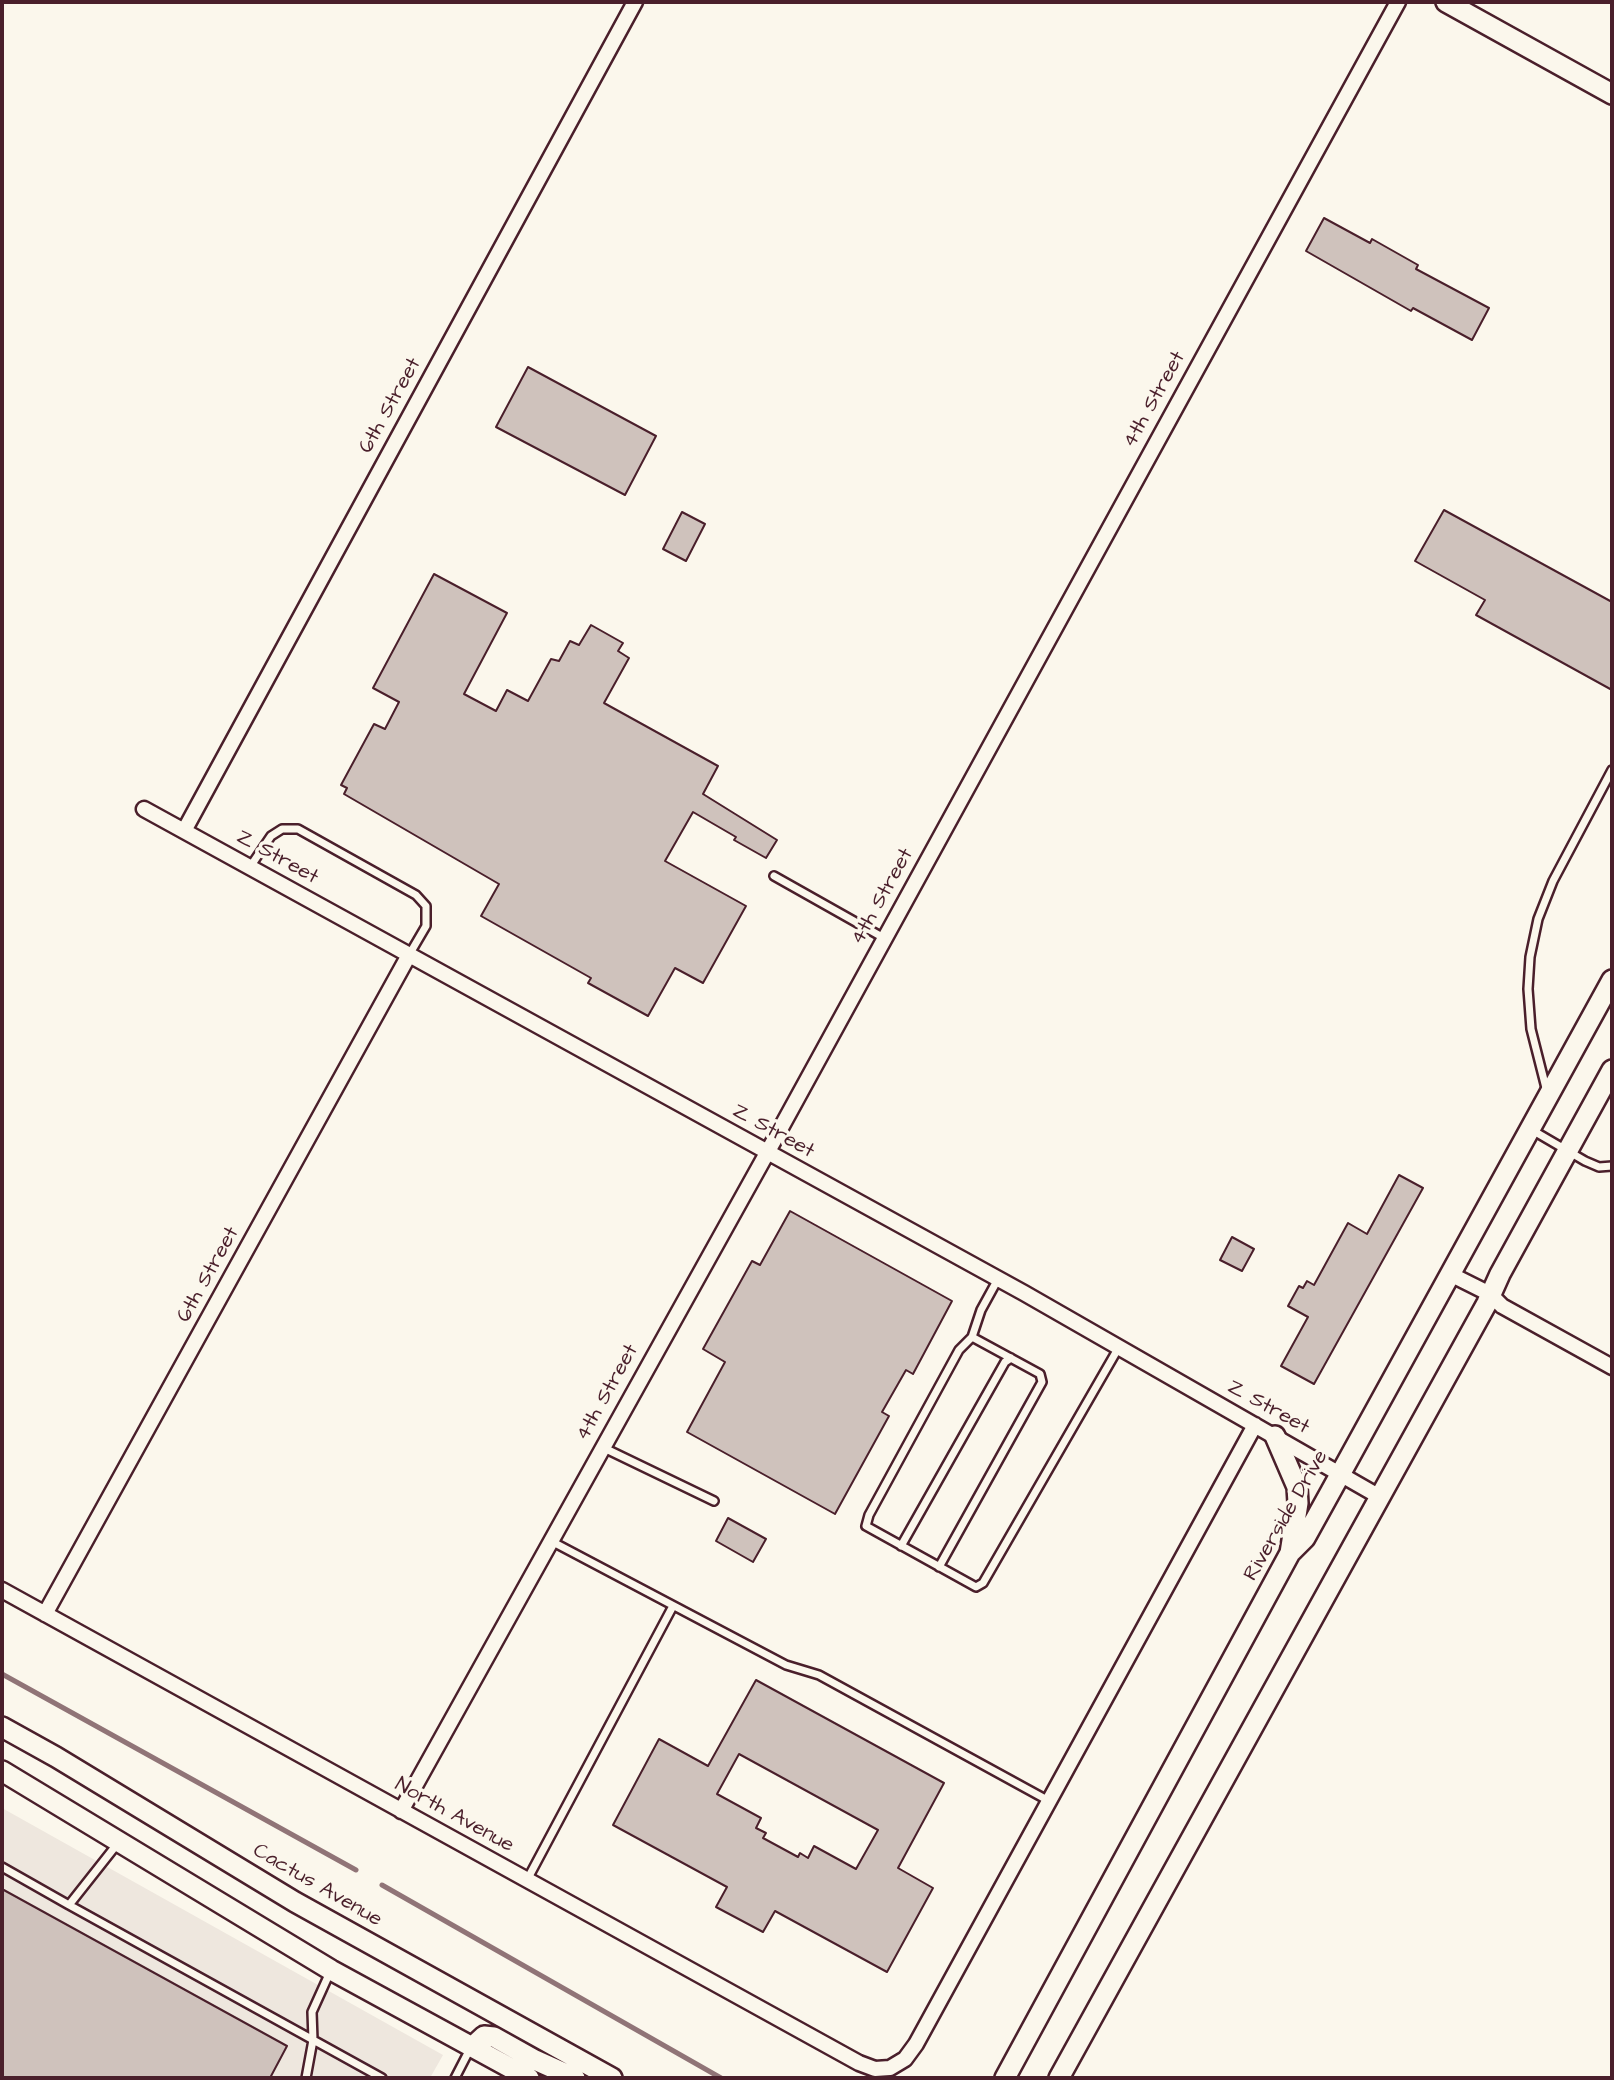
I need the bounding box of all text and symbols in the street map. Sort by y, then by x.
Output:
street label: 4th Street [1118,347,1192,453]
street label: 6th Street [354,354,428,458]
street label: Z Street [232,825,322,891]
street label: 4th Street [846,844,920,950]
street label: Z Street [728,1099,818,1165]
street label: 6th Street [172,1223,246,1327]
street label: 4th Street [571,1340,645,1446]
street label: Z Street [1223,1375,1313,1441]
street label: Riverside Drive [1239,1446,1335,1586]
street label: North Avenue [390,1773,518,1859]
street label: Cactus Avenue [248,1839,386,1933]

